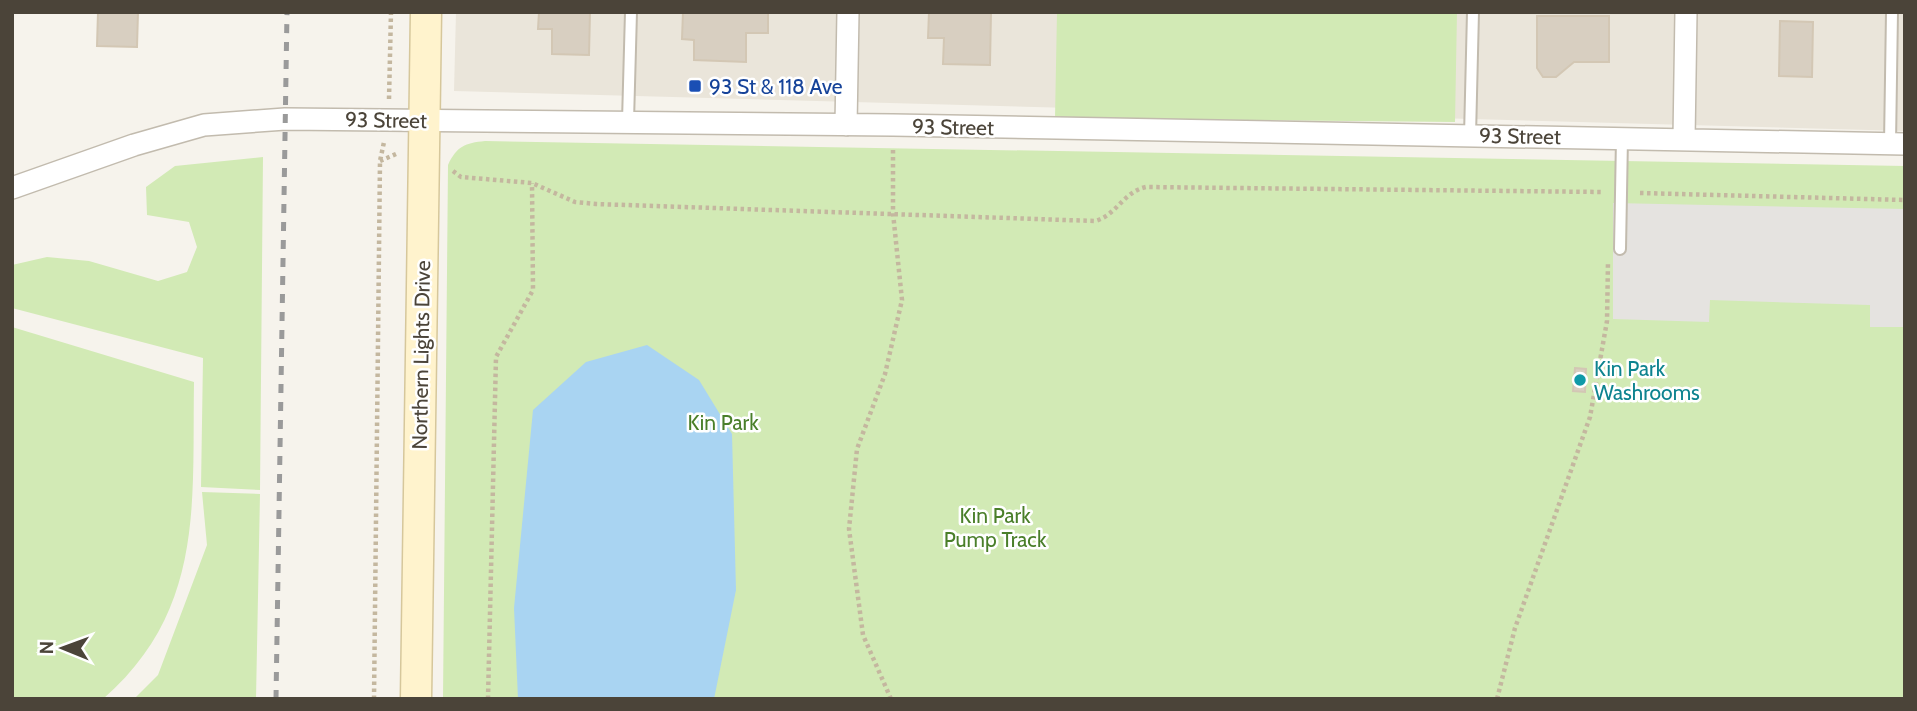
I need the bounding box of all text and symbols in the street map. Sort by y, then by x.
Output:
place label: 93 St & 118 Ave [709,74,843,99]
marker: 93 St & 118 Ave [687,78,703,94]
street label: 93 Street [345,107,427,133]
street label: 93 Street [912,114,994,140]
street label: 93 Street [1479,123,1561,149]
street label: Northern Lights Drive [407,260,435,450]
place label: Kin Park Washrooms [1594,356,1700,405]
marker: Kin Park Washrooms [1572,372,1588,388]
park label: Kin Park [687,410,759,435]
park label: Kin Park Pump Track [944,503,1047,552]
north arrow [28,613,98,683]
text: N [35,641,58,655]

